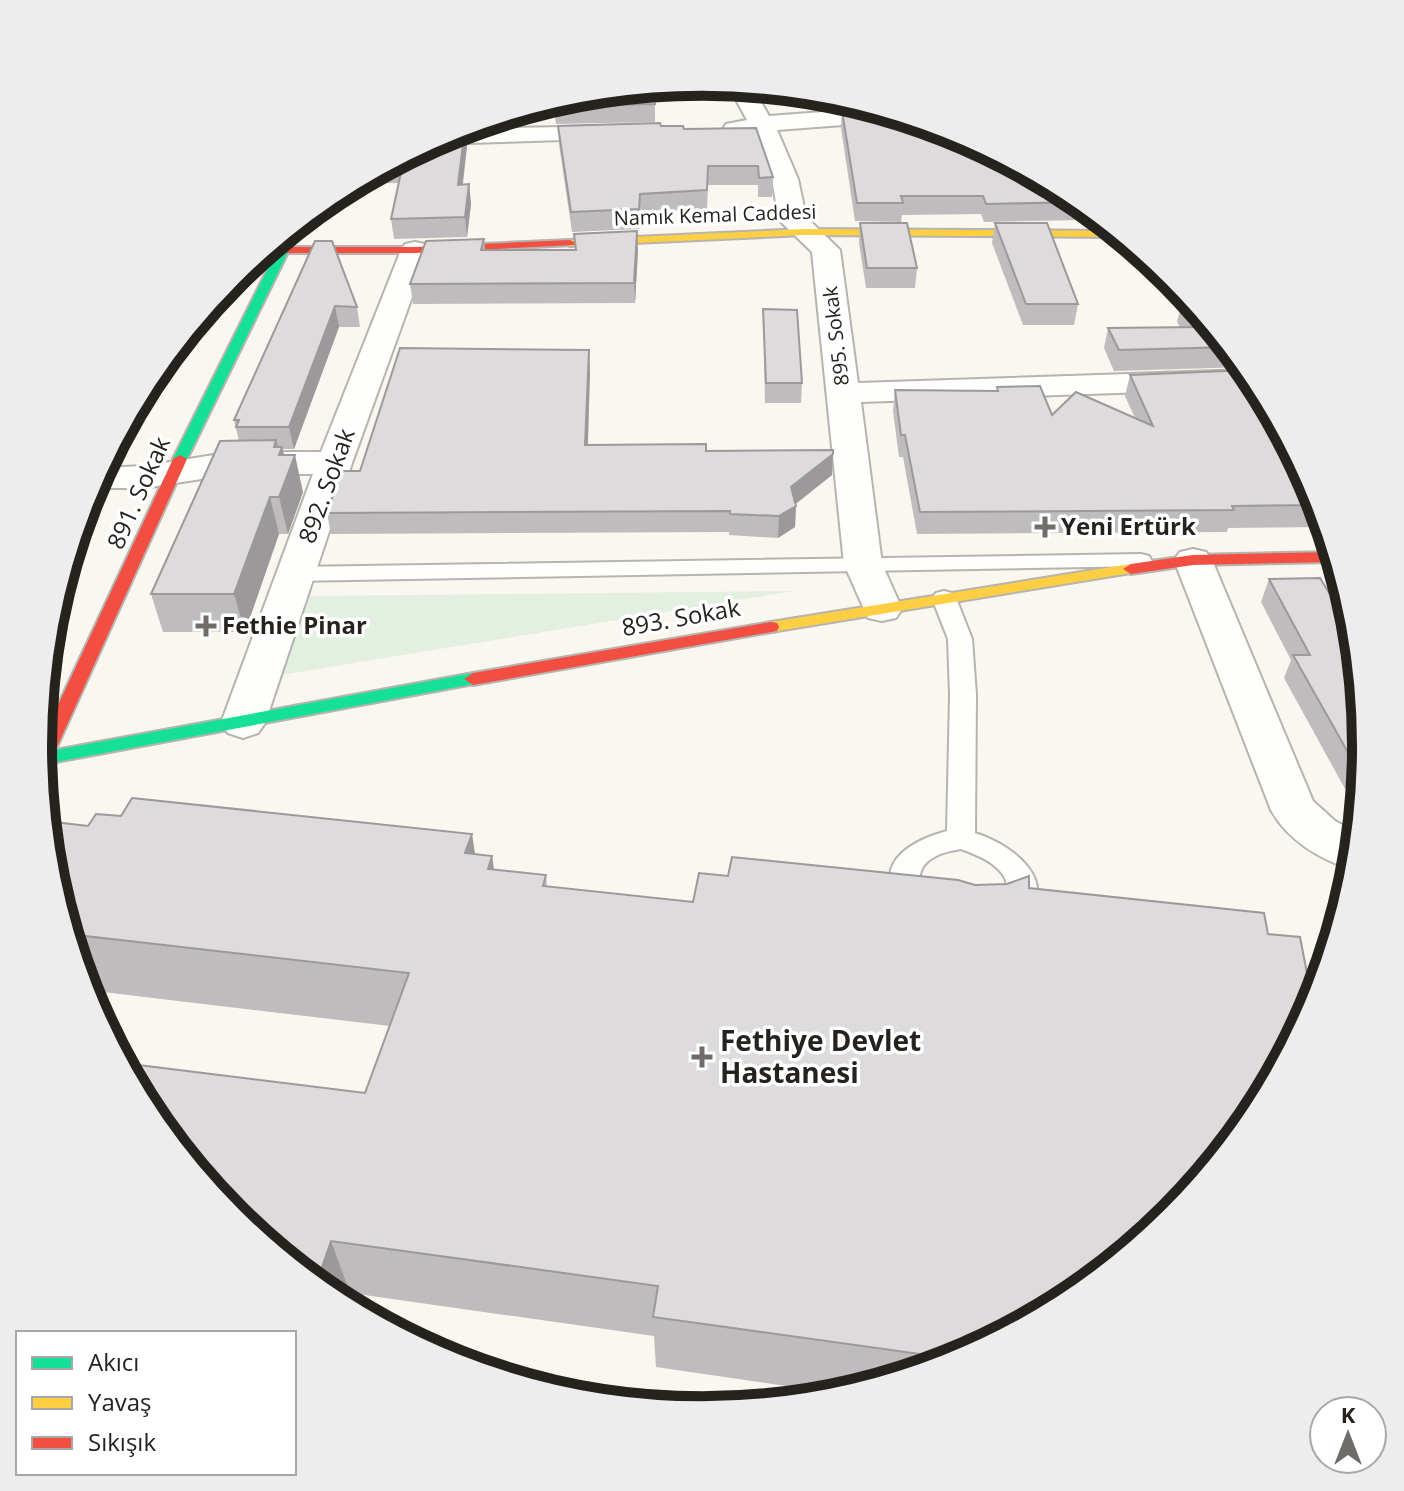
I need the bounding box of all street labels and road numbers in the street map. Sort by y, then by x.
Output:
street label: Namık Kemal Caddesi [613,197,817,232]
street label: 895. Sokak [816,284,855,387]
street label: 892. Sokak [290,423,362,547]
street label: 891. Sokak [98,431,177,554]
street label: 893. Sokak [619,590,743,643]

